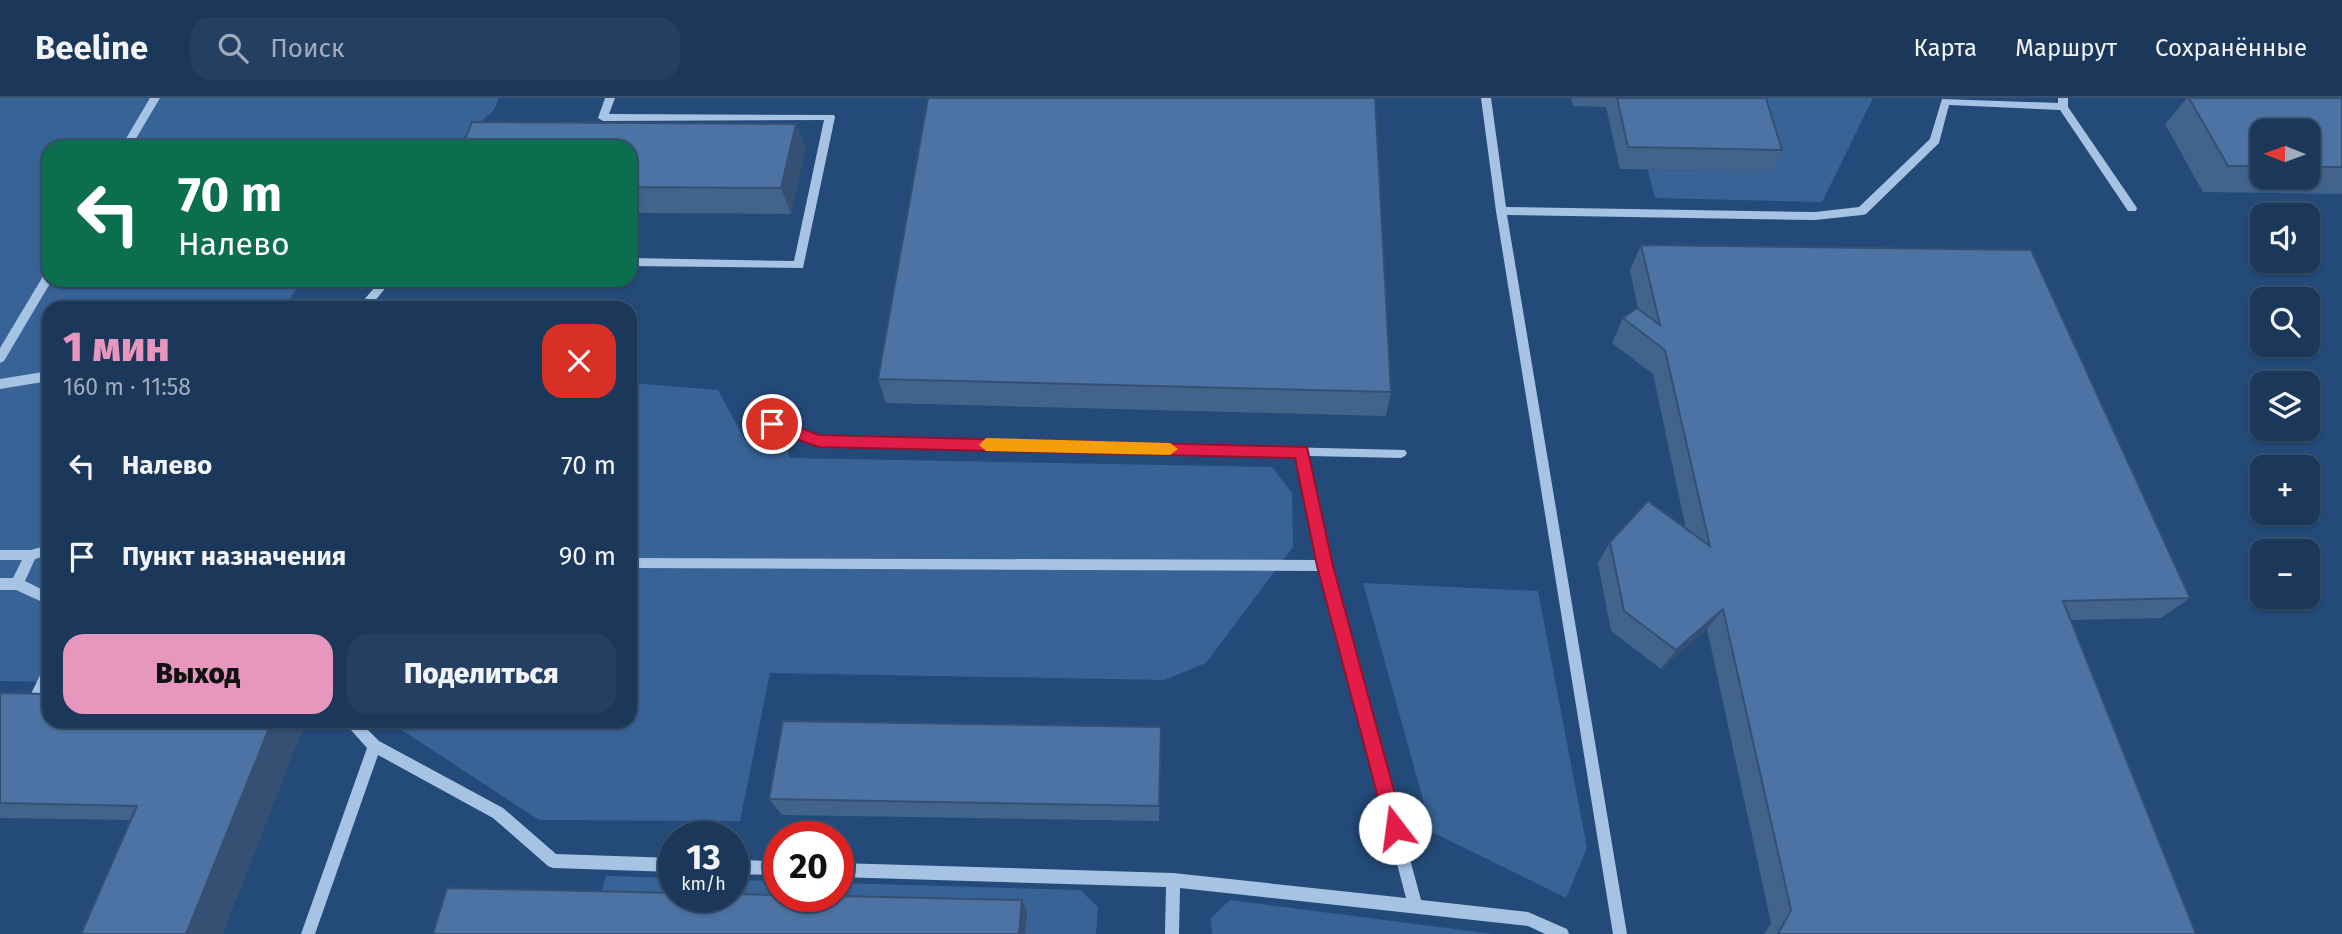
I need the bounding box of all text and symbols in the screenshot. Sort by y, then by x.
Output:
search box [190,17,680,80]
text: Beeline [35,28,148,68]
icon: search [214,29,252,67]
text: Поиск [270,33,344,64]
text: Карта [1914,34,1977,62]
text: Маршрут [2015,34,2117,62]
text: Сохранённые [2155,34,2307,62]
north arrow [2250,119,2320,189]
map controls [2250,119,2320,609]
text: 70 m [178,165,282,224]
icon: left [63,168,154,259]
button: sound [2250,203,2320,273]
text: Налево [178,225,290,263]
button: search [2250,287,2320,357]
text: 1 мин [63,322,170,372]
button: close [542,324,616,398]
button: layers [2250,371,2320,441]
text: 160 m · 11:58 [63,373,191,401]
pin [742,394,802,454]
icon: arrive [753,405,791,443]
icon: left [63,447,101,485]
text: Налево [122,450,212,481]
text: 70 m [561,450,616,481]
button: + [2250,455,2320,525]
icon: arrive [63,538,101,576]
button: − [2250,539,2320,609]
text: Пункт назначения [122,541,346,572]
text: 90 m [559,541,616,572]
button: Выход [63,634,333,714]
button: Поделиться [347,634,616,714]
position arrow [1358,791,1432,865]
speed limit sign: 20 [763,821,854,912]
text: 13 [686,836,721,878]
text: km/h [681,873,726,895]

